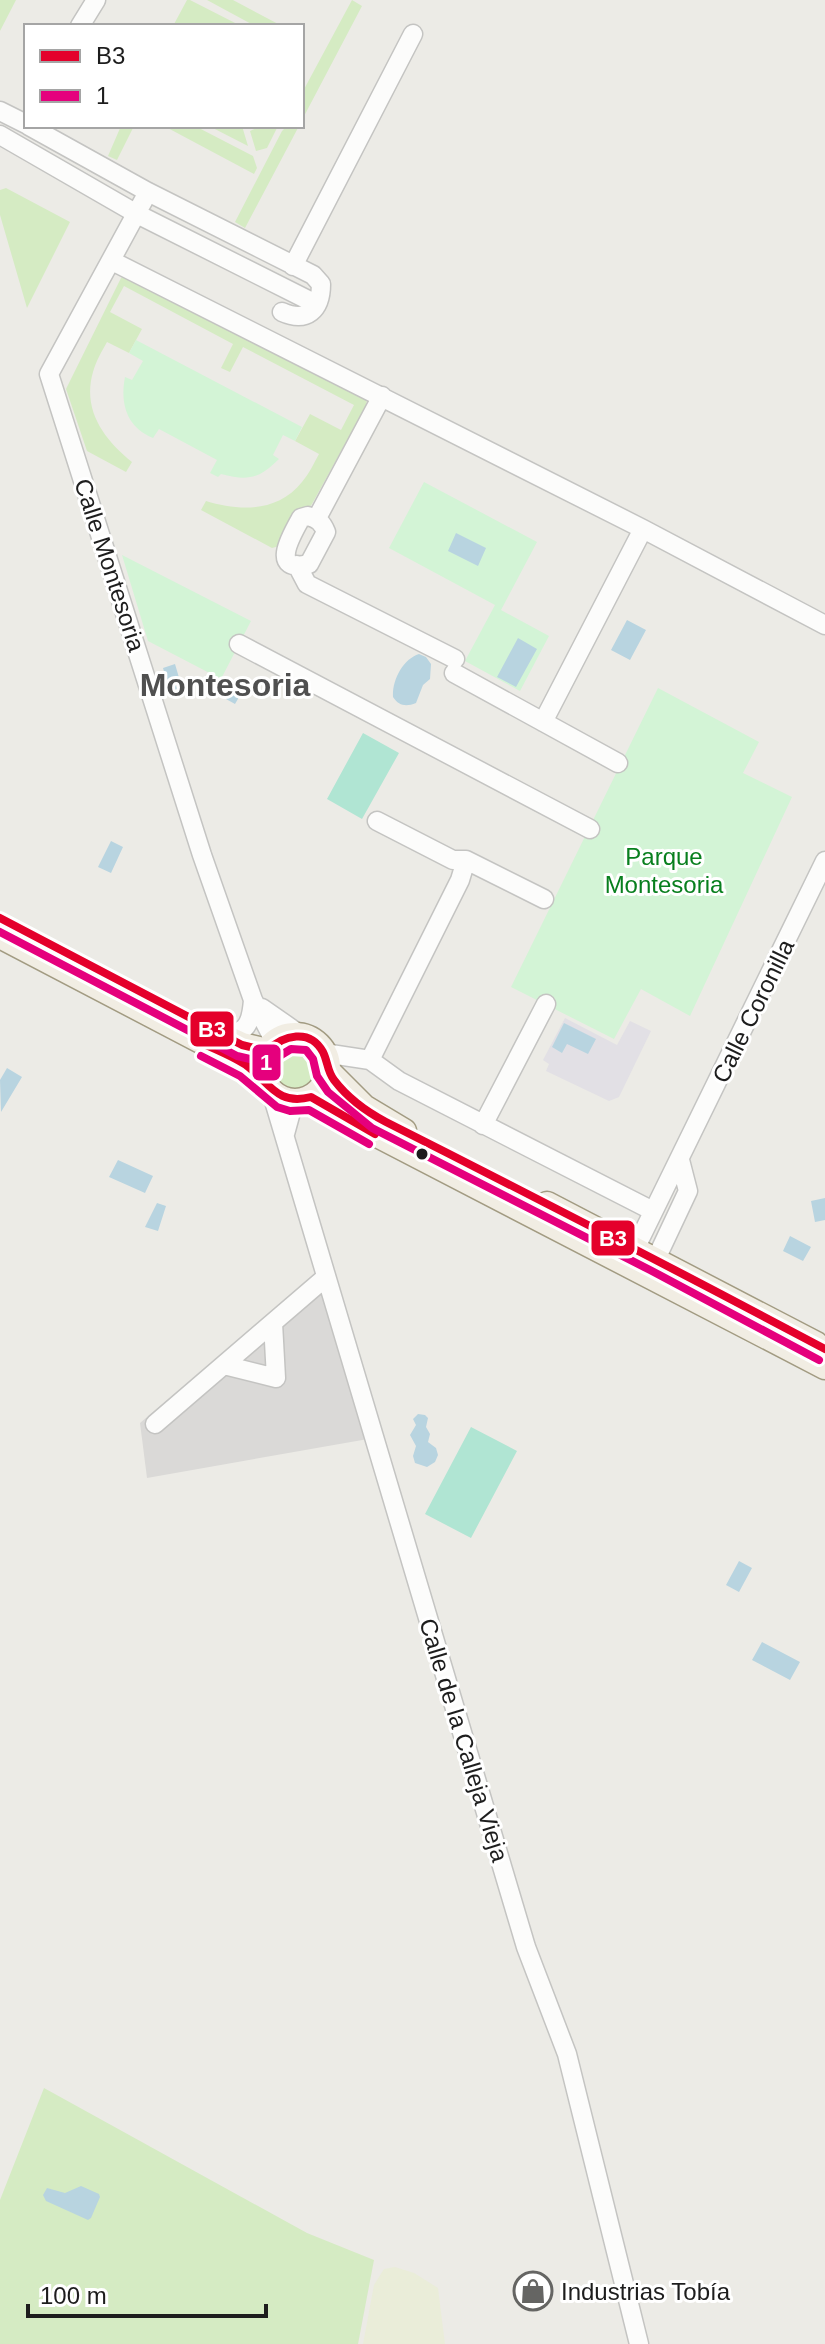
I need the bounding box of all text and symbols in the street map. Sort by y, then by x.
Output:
legend [24,24,304,128]
text: B3 [96,42,125,69]
text: 1 [96,82,109,109]
street label: Calle Montesoria [69,475,151,655]
district label: Montesoria [140,667,311,703]
park label: Parque Montesoria [605,843,724,898]
street label: Calle Coronilla [707,934,800,1087]
line badge: B3 [189,1010,235,1048]
text: B3 [198,1017,226,1042]
line badge: 1 [251,1043,282,1082]
text: 1 [260,1050,272,1075]
unlabelled marker [414,1146,430,1162]
line badge: B3 [590,1219,636,1257]
text: B3 [599,1226,627,1251]
street label: Calle de la Calleja Vieja [414,1615,514,1866]
scale bar [28,2268,266,2318]
shop icon: Industrias Tobía [512,2270,554,2312]
place label: Industrias Tobía [561,2278,731,2305]
text: 100 m [40,2282,107,2309]

